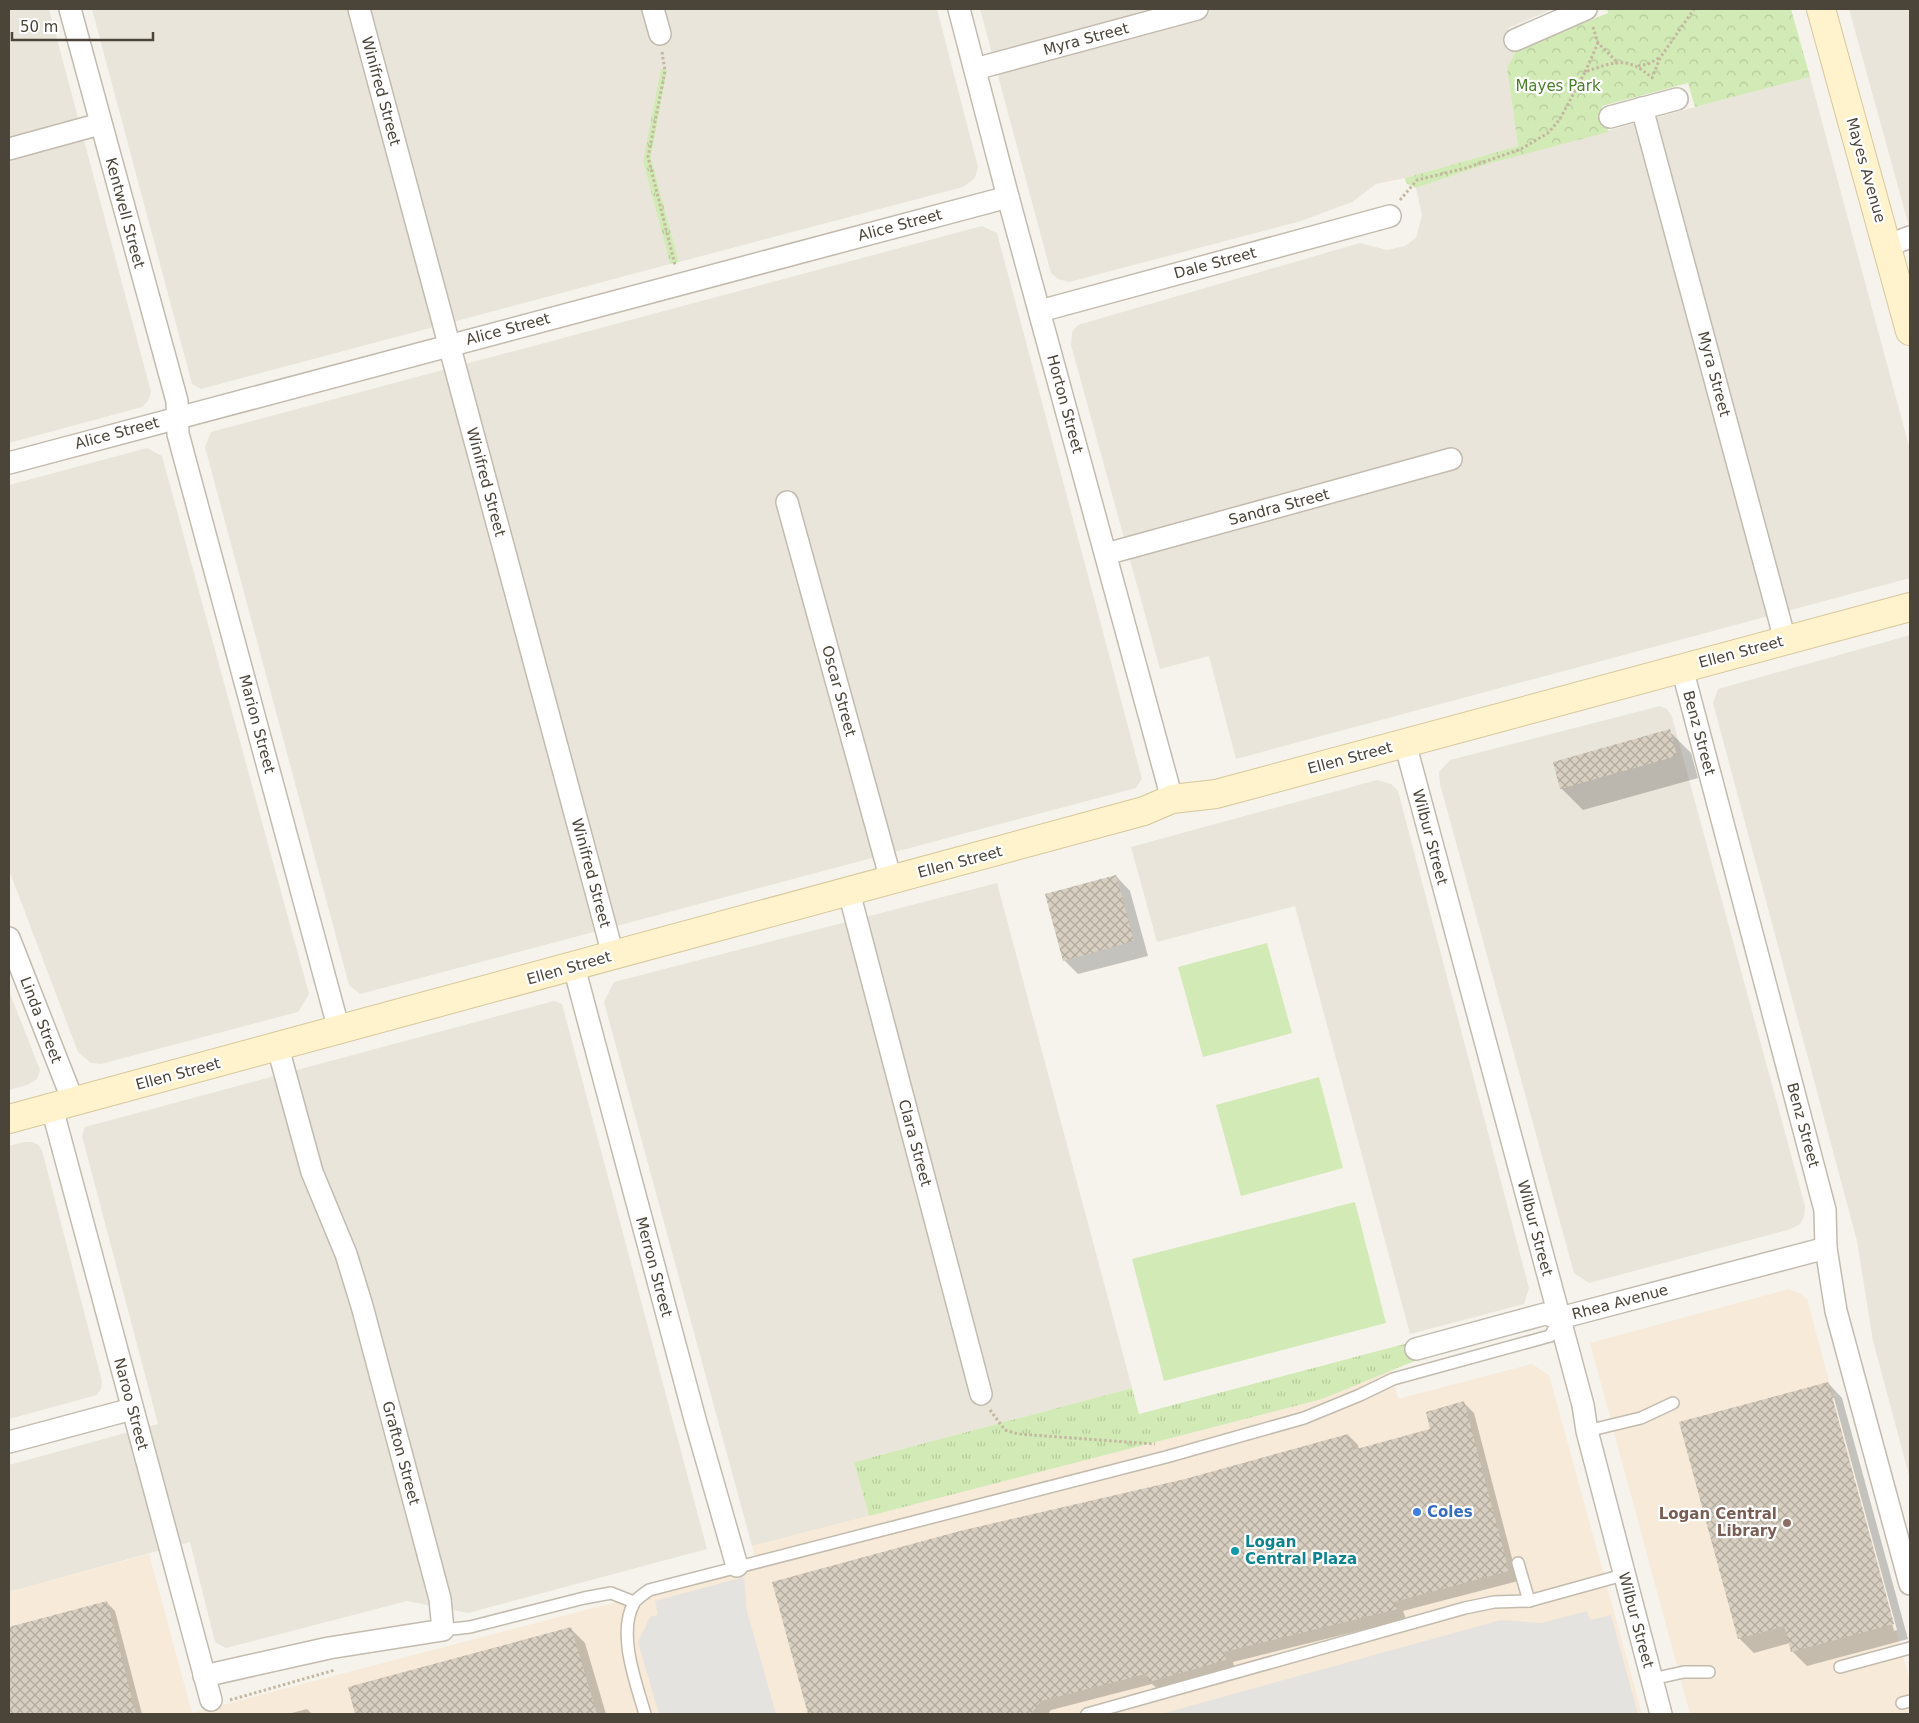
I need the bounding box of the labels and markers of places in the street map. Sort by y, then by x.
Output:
place label: Coles [1427,1503,1473,1521]
place label: Logan Central Library [1659,1505,1777,1540]
marker: Coles [1411,1506,1423,1518]
marker: Logan Central Library [1781,1517,1793,1529]
place label: Logan Central Plaza [1245,1533,1357,1568]
marker: Logan Central Plaza [1229,1545,1241,1557]

